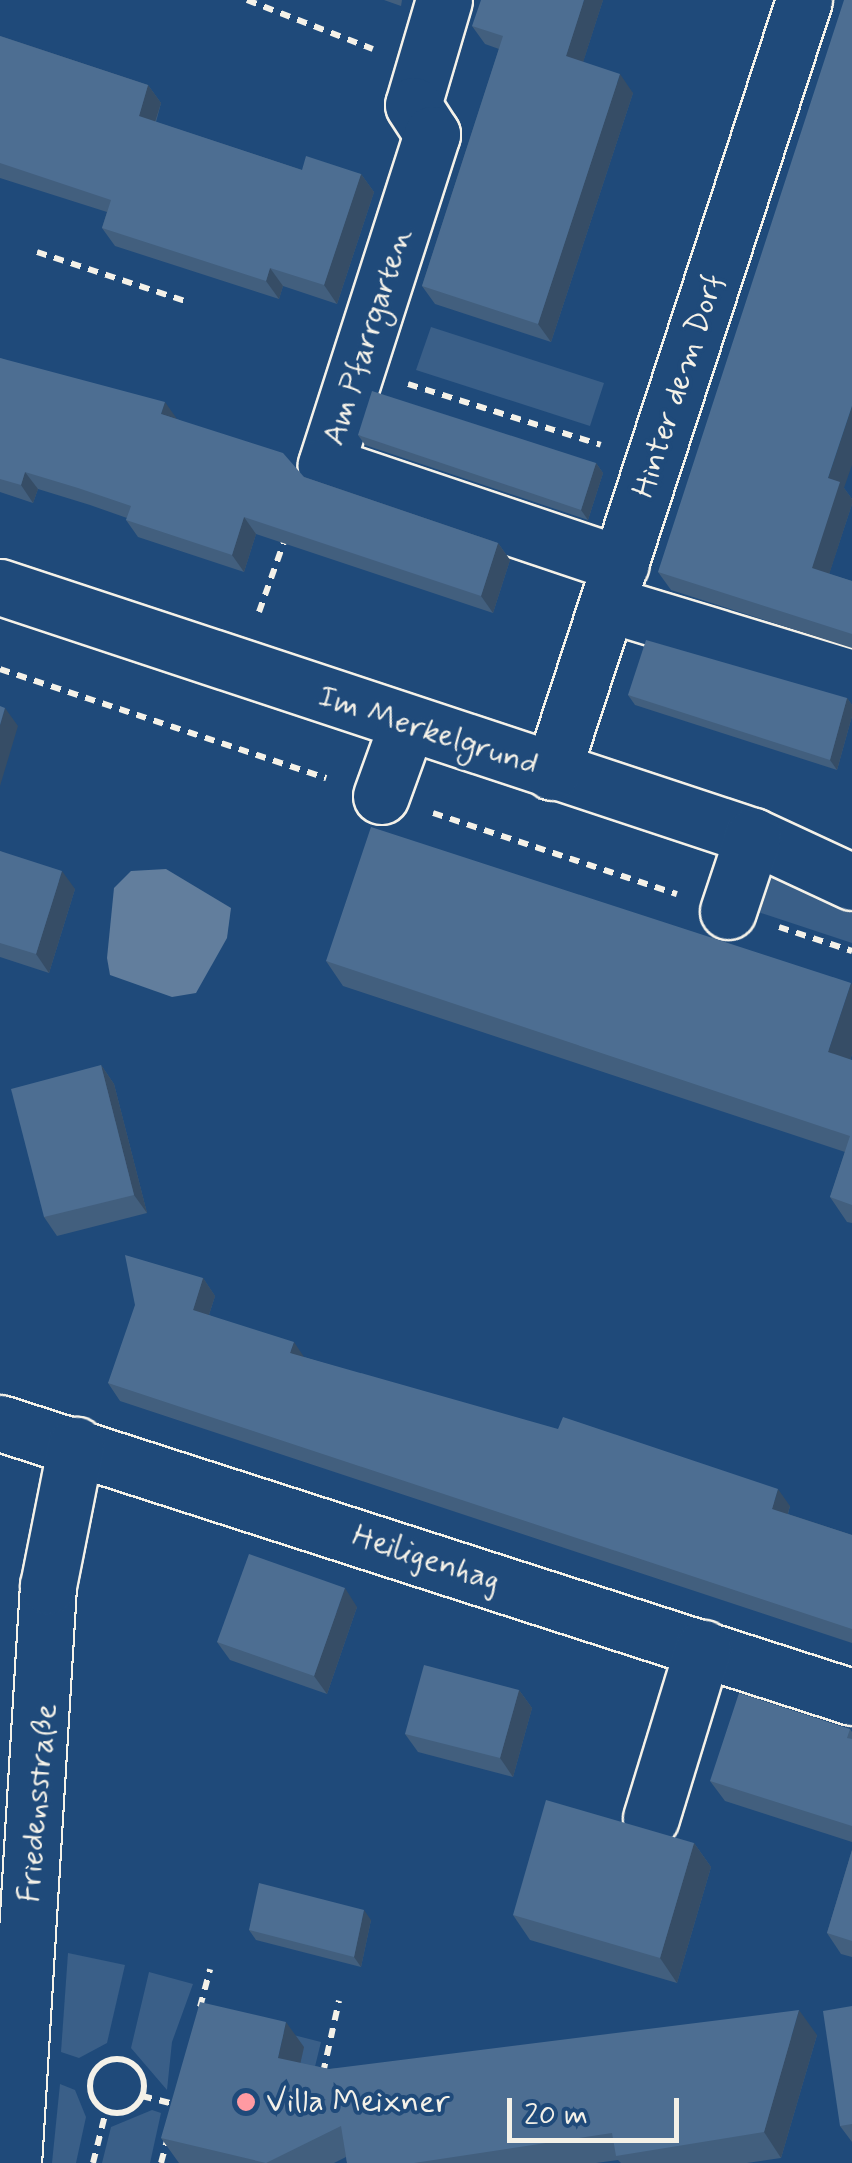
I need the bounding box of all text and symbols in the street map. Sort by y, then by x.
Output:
street label: Am Pfarrgarten [314,222,422,452]
street label: Hinter dem Dorf [625,271,733,501]
street label: Im Merkelgrund [315,678,541,784]
street label: Heiligenhag [347,1517,505,1601]
street label: Friedensstraße [10,1702,66,1904]
scale bar [512,2078,684,2140]
place label: Villa Meixner [266,2083,450,2121]
marker: Villa Meixner [235,2091,257,2113]
text: 20 m [524,2096,588,2135]

